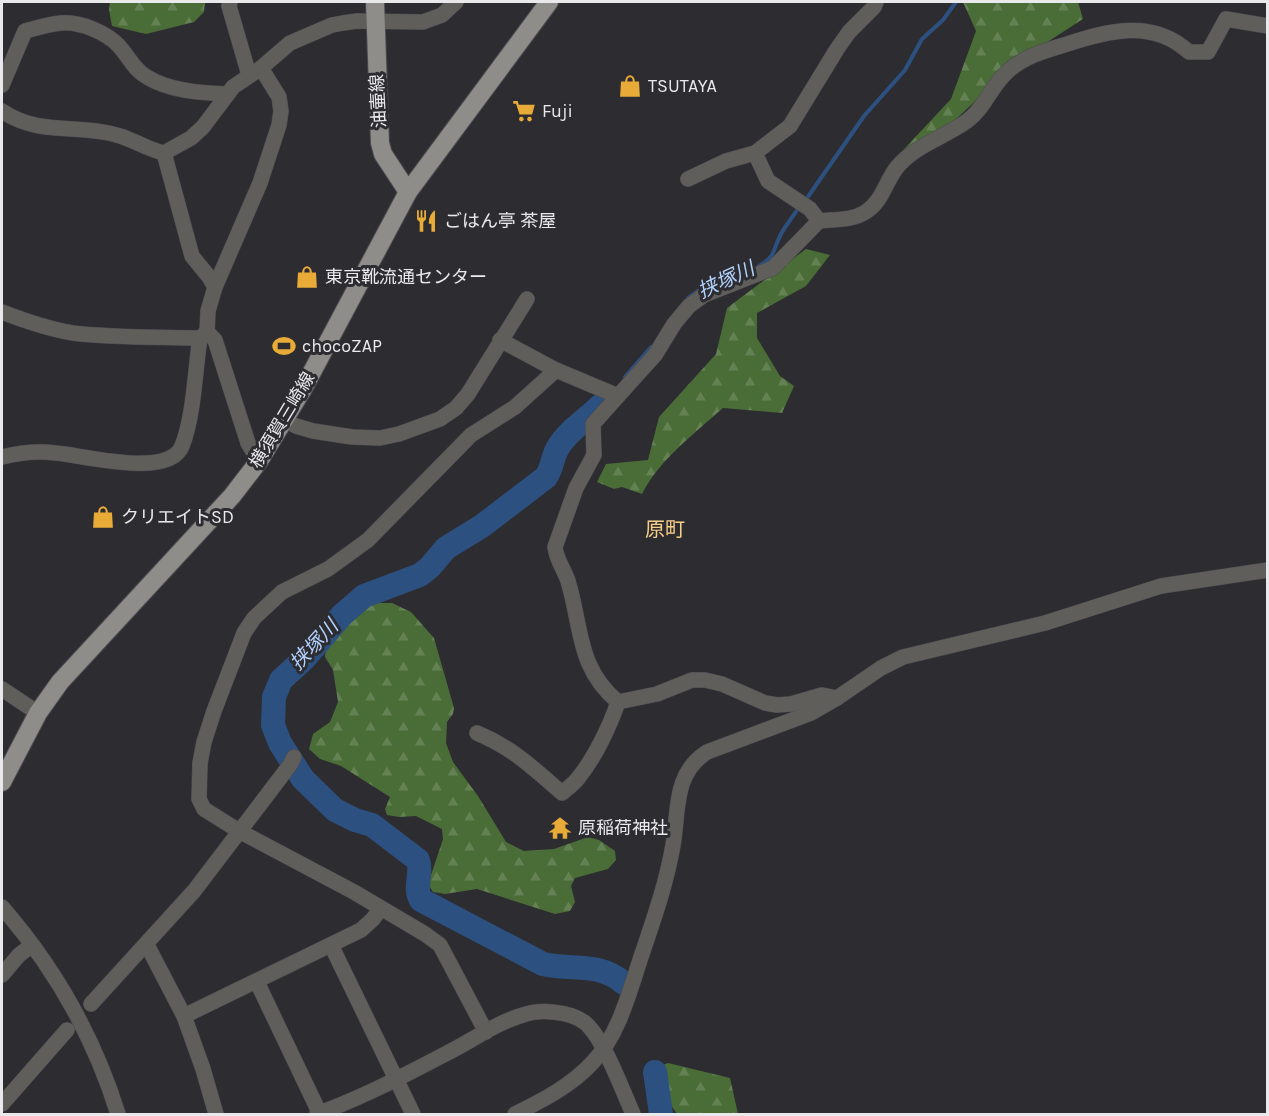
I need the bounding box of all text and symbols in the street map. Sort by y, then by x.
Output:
street label: 油壷線 [366,73,390,129]
shop icon: TSUTAYA [617,73,643,99]
place label: TSUTAYA [648,75,717,97]
supermarket icon: Fuji [511,98,537,124]
place label: Fuji [542,100,573,122]
restaurant icon: ごはん亭 茶屋 [413,208,439,234]
place label: ごはん亭 茶屋 [444,210,556,232]
water label: 挟塚川 [694,256,760,303]
shop icon: 東京靴流通センター [294,264,320,290]
place label: 東京靴流通センター [325,266,487,288]
sports icon: chocoZAP [271,333,297,359]
place label: chocoZAP [302,335,382,357]
street label: 横須賀三崎線 [245,368,319,472]
shop icon: クリエイトSD [90,504,116,530]
place label: クリエイトSD [121,506,234,528]
district label: 原町 [645,518,685,541]
water label: 挟塚川 [285,614,344,675]
temple icon: 原稲荷神社 [547,815,573,841]
place label: 原稲荷神社 [578,817,668,839]

